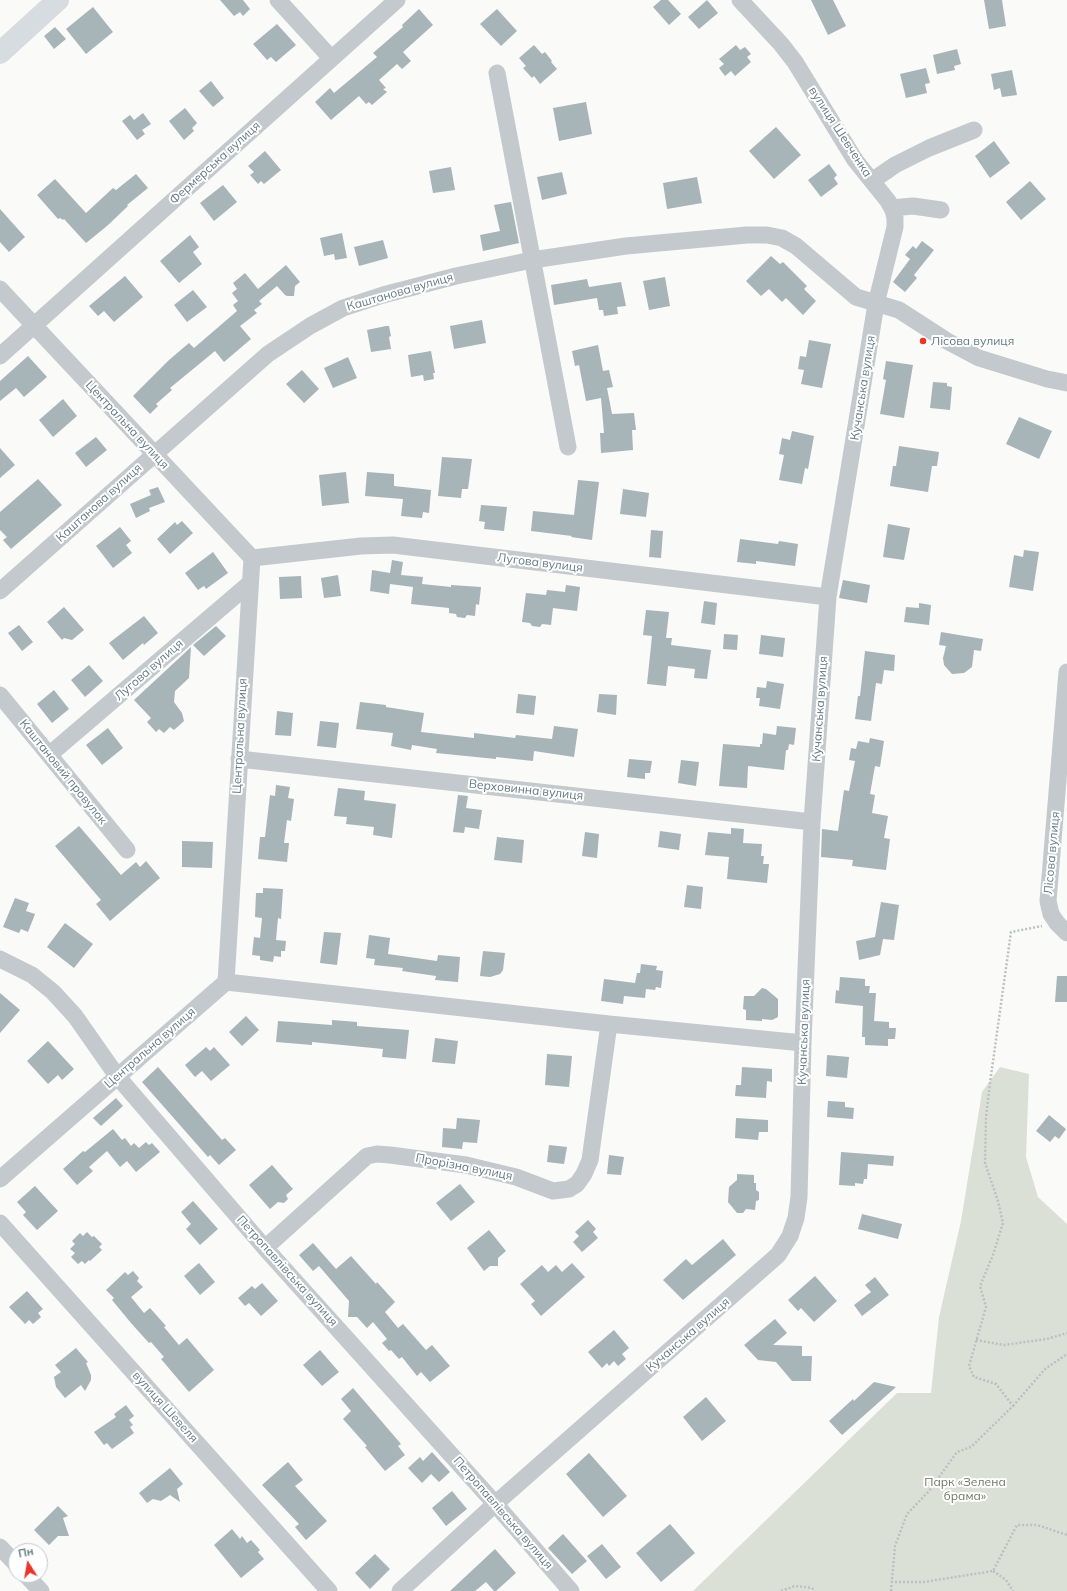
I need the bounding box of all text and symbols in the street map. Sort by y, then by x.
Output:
street label: вулиця Шевченка [805,84,875,180]
street label: Фермерська вулиця [167,119,263,207]
street label: Каштанова вулиця [345,270,455,314]
place label: Лісова вулиця [931,334,1014,348]
street label: Кучанська вулиця [848,335,878,441]
marker: Лісова вулиця [918,336,928,346]
street label: Центральна вулиця [82,378,172,472]
street label: Каштанова вулиця [53,461,145,545]
street label: Лугова вулиця [496,551,584,575]
street label: Лугова вулиця [112,636,186,704]
street label: Кучанська вулиця [809,656,831,762]
street label: Центральна вулиця [230,678,250,794]
street label: Каштановий провулок [16,717,110,827]
street label: Верховинна вулиця [468,777,584,803]
street label: Лісова вулиця [1041,811,1063,895]
street label: Кучанська вулиця [795,979,813,1085]
street label: Центральна вулиця [102,1005,198,1091]
street label: Прорізна вулиця [414,1151,514,1183]
street label: Петропавлівська вулиця [233,1213,341,1329]
street label: Кучанська вулиця [643,1295,733,1375]
street label: вулиця Шевеля [129,1368,201,1446]
street label: Петропавлівська вулиця [450,1454,556,1572]
park label: Парк «Зелена брама» [924,1475,1006,1503]
north arrow [8,1543,48,1583]
text: Пн [17,1544,35,1561]

